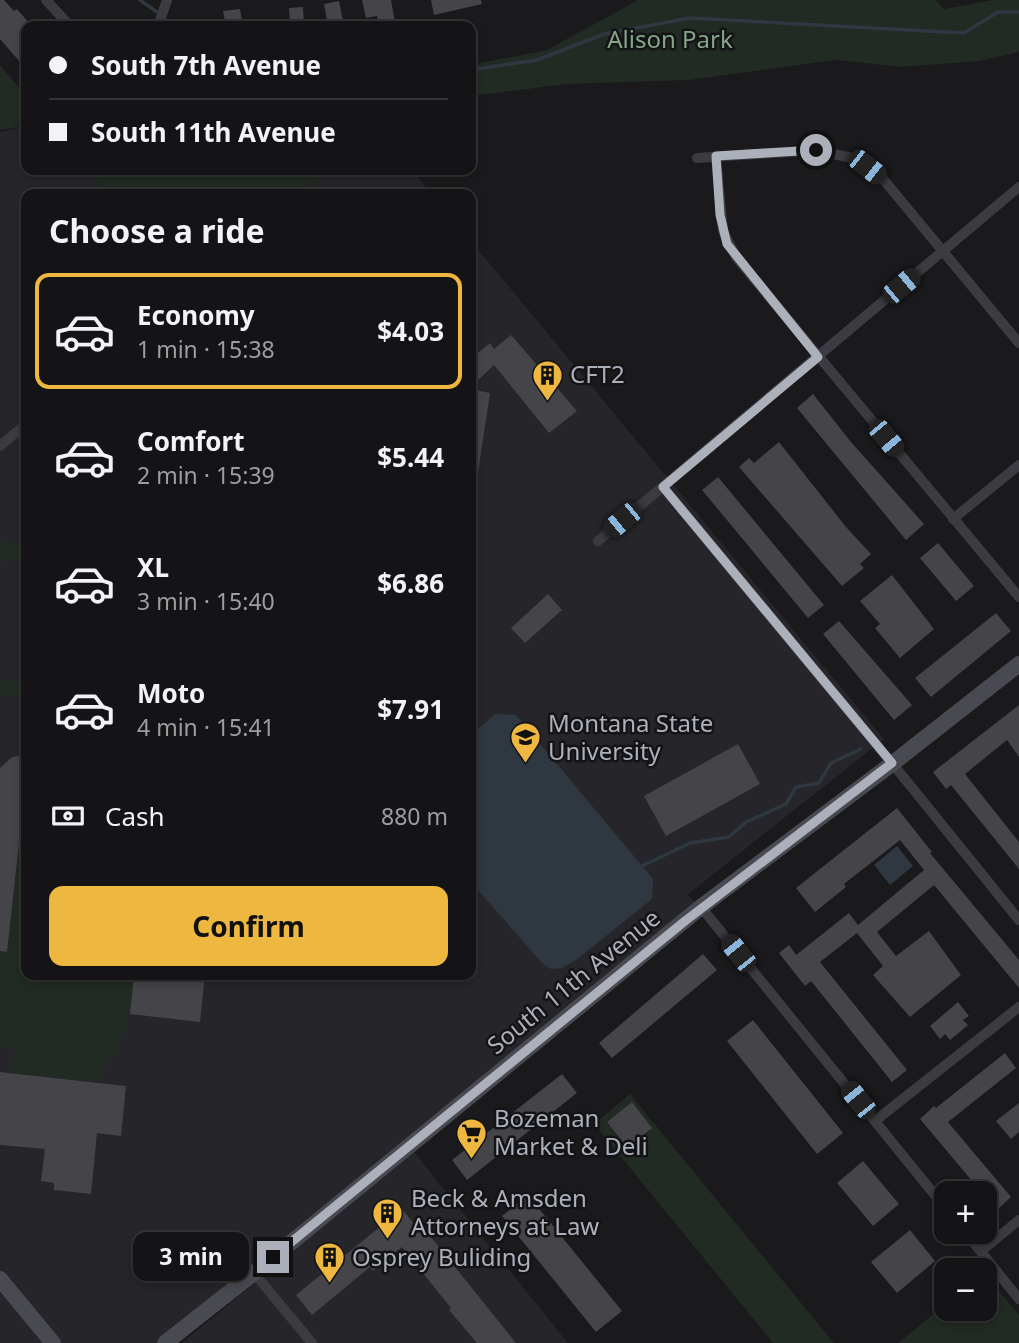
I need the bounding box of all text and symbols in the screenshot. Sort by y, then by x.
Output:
park label: Alison Park [607,22,733,55]
text: South 7th Avenue [91,47,321,83]
text: South 11th Avenue [91,114,336,150]
route start [800,134,832,166]
car [844,146,891,188]
text: Choose a ride [49,209,265,252]
car [879,264,924,308]
text: Economy [137,297,255,333]
icon: car [53,300,116,363]
text: $4.03 [377,313,444,349]
text: 1 min · 15:38 [137,333,275,365]
place label: CFT2 [570,357,625,390]
building icon: CFT2 [530,358,564,402]
car [865,415,908,461]
text: Comfort [137,423,245,459]
icon: car [53,426,116,489]
text: $5.44 [377,439,444,475]
text: 2 min · 15:39 [137,459,275,491]
car [600,498,645,542]
text: XL [137,549,169,585]
icon: car [53,552,116,615]
text: $6.86 [377,565,444,601]
text: 3 min · 15:40 [137,585,275,617]
text: Moto [137,675,205,711]
icon: car [53,678,116,741]
text: $7.91 [377,691,444,727]
place label: Montana State University [548,706,713,767]
text: 4 min · 15:41 [137,711,275,743]
school or university icon: Montana State University [508,721,542,765]
icon: cash [49,797,87,835]
text: Cash [105,798,165,834]
text: 880 m [381,800,448,832]
button: Confirm [49,886,448,966]
street label: South 11th Avenue [480,901,666,1061]
car [717,930,760,976]
car [837,1077,880,1123]
place label: Bozeman Market & Deli [494,1101,648,1162]
supermarket icon: Bozeman Market & Deli [454,1116,488,1160]
place label: Beck & Amsden Attorneys at Law [411,1181,599,1242]
map controls [934,1181,997,1321]
button: + [934,1181,997,1244]
building icon: Beck & Amsden Attorneys at Law [371,1196,405,1240]
callout: 3 min [133,1232,248,1282]
text: 3 min [159,1240,223,1272]
place label: Osprey Buliding [352,1240,531,1273]
route end [257,1241,289,1273]
building icon: Osprey Buliding [312,1241,346,1285]
button: − [934,1258,997,1321]

